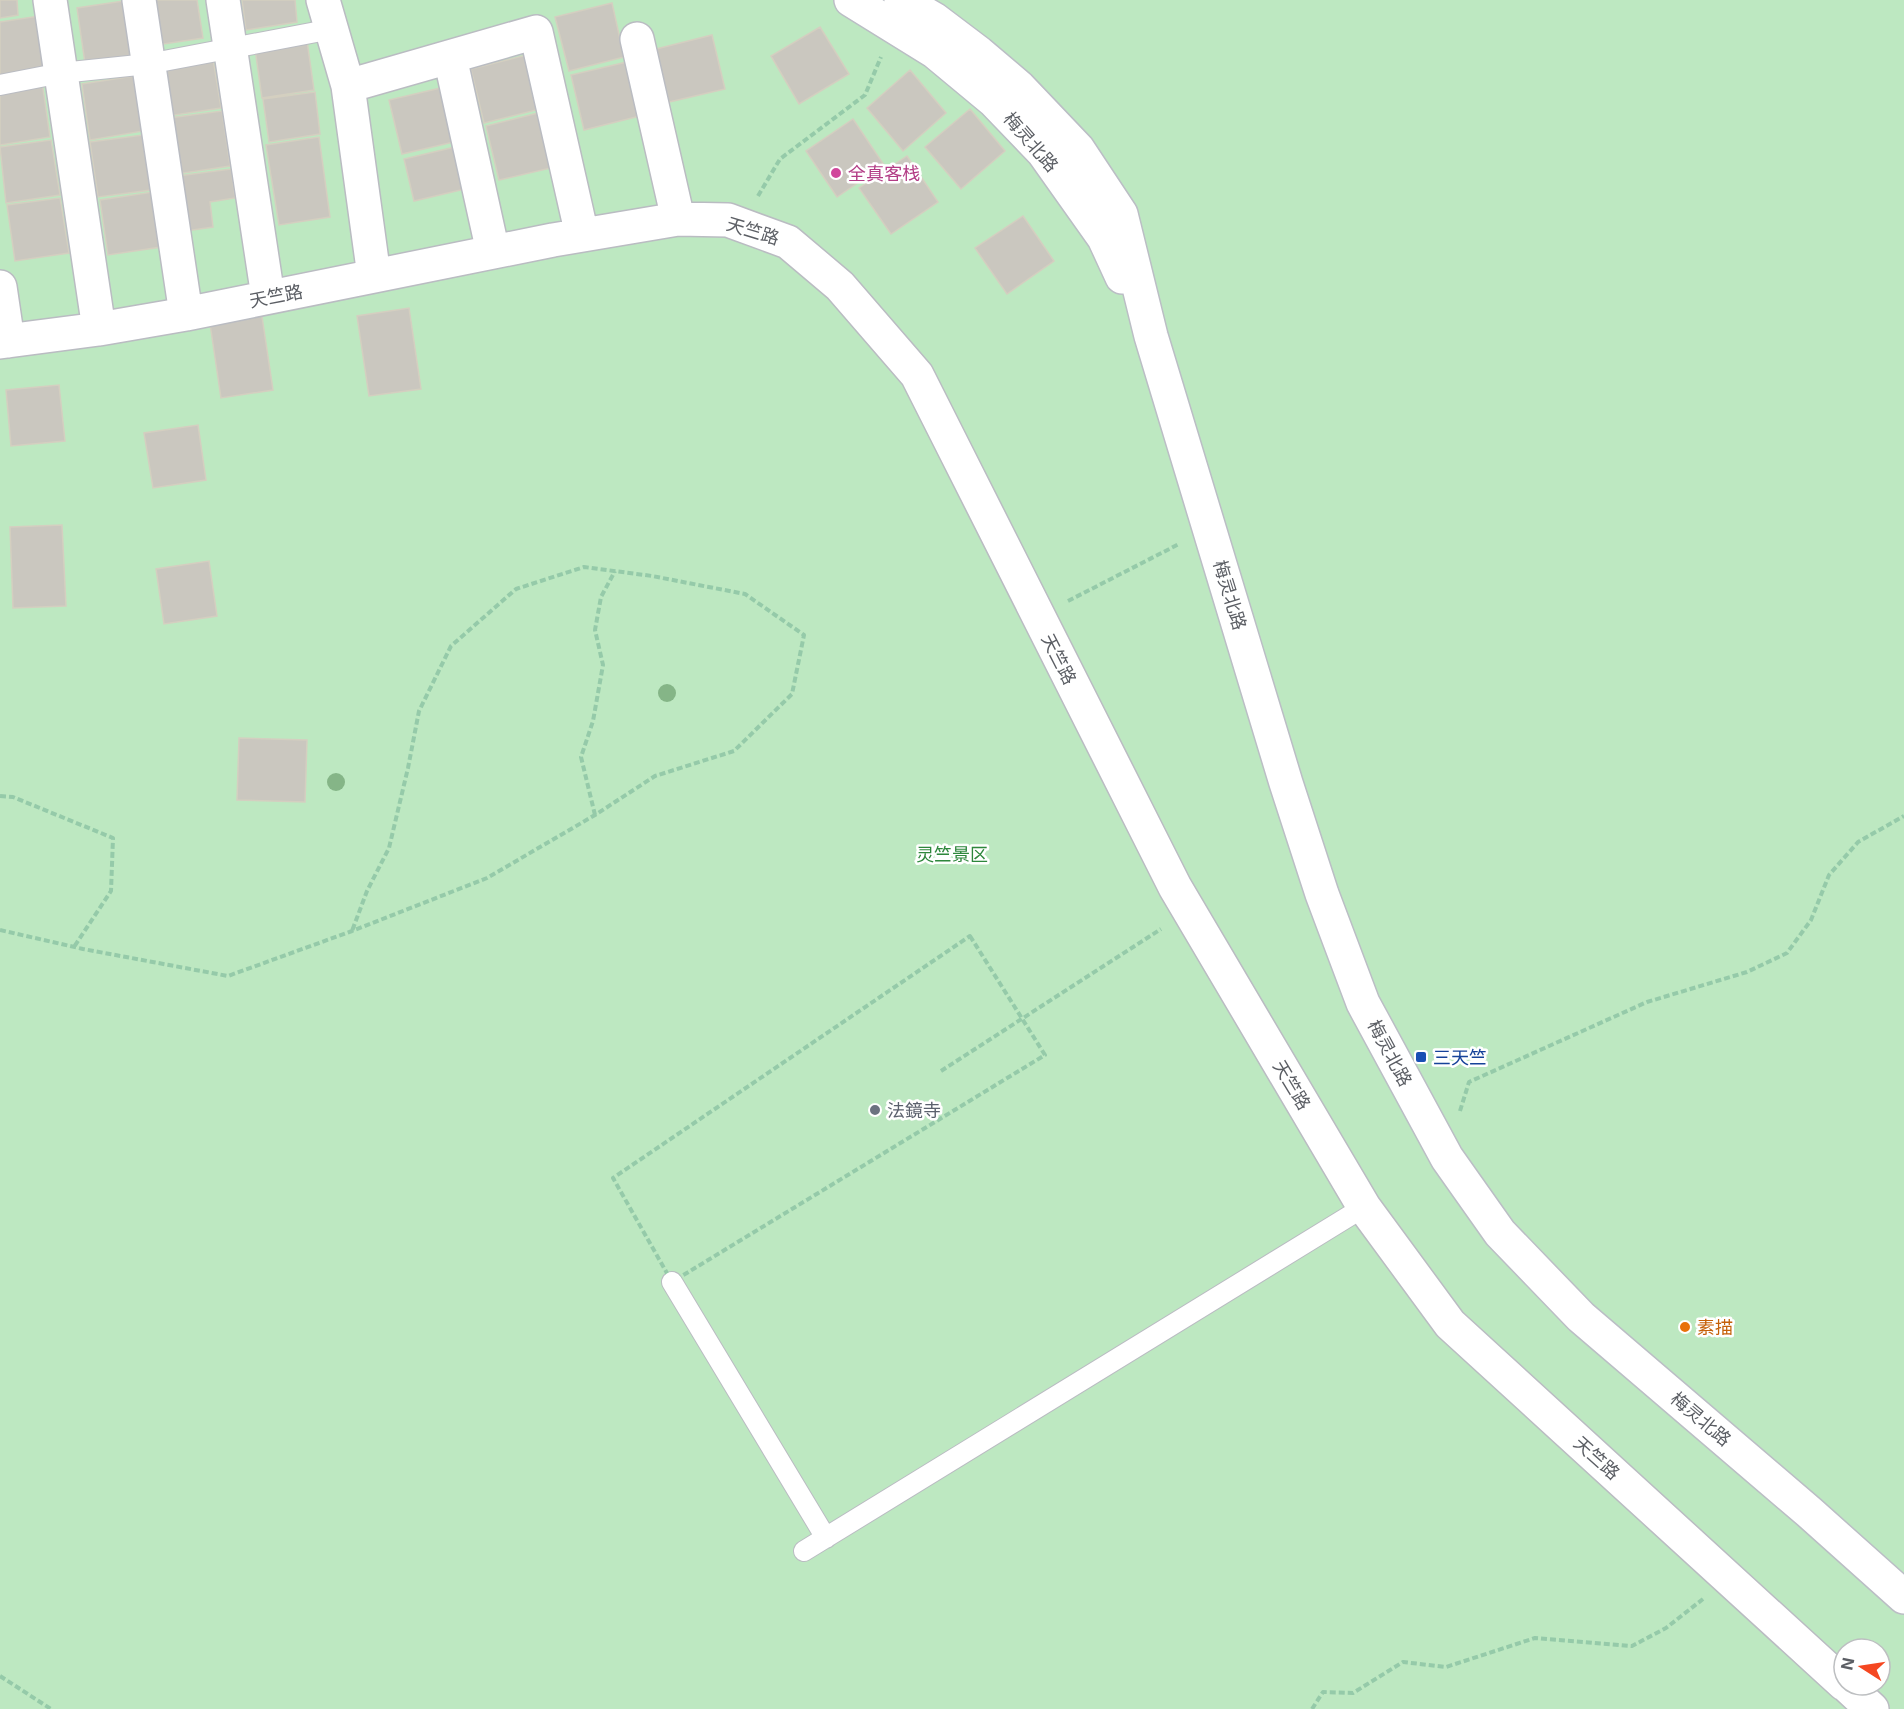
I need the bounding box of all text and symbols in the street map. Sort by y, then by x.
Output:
street label: 梅灵北路 [999,108,1063,176]
place label: 全真客栈 [848,163,920,184]
marker: 全真客栈 [829,166,843,180]
street label: 天竺路 [724,213,782,249]
street label: 天竺路 [247,281,305,311]
street label: 梅灵北路 [1209,558,1251,632]
street label: 天竺路 [1037,630,1081,688]
park label: 灵竺景区 [916,844,988,865]
street label: 梅灵北路 [1364,1016,1416,1090]
place label: 三天竺 [1433,1047,1487,1068]
marker: 三天竺 [1414,1050,1428,1064]
street label: 天竺路 [1269,1056,1315,1114]
place label: 法鏡寺 [887,1100,941,1121]
marker: 法鏡寺 [868,1103,882,1117]
place label: 素描 [1697,1317,1733,1338]
marker: 素描 [1678,1320,1692,1334]
street label: 梅灵北路 [1667,1388,1735,1450]
street label: 天竺路 [1570,1432,1624,1484]
north arrow [1832,1637,1892,1697]
text: N [1836,1656,1858,1672]

